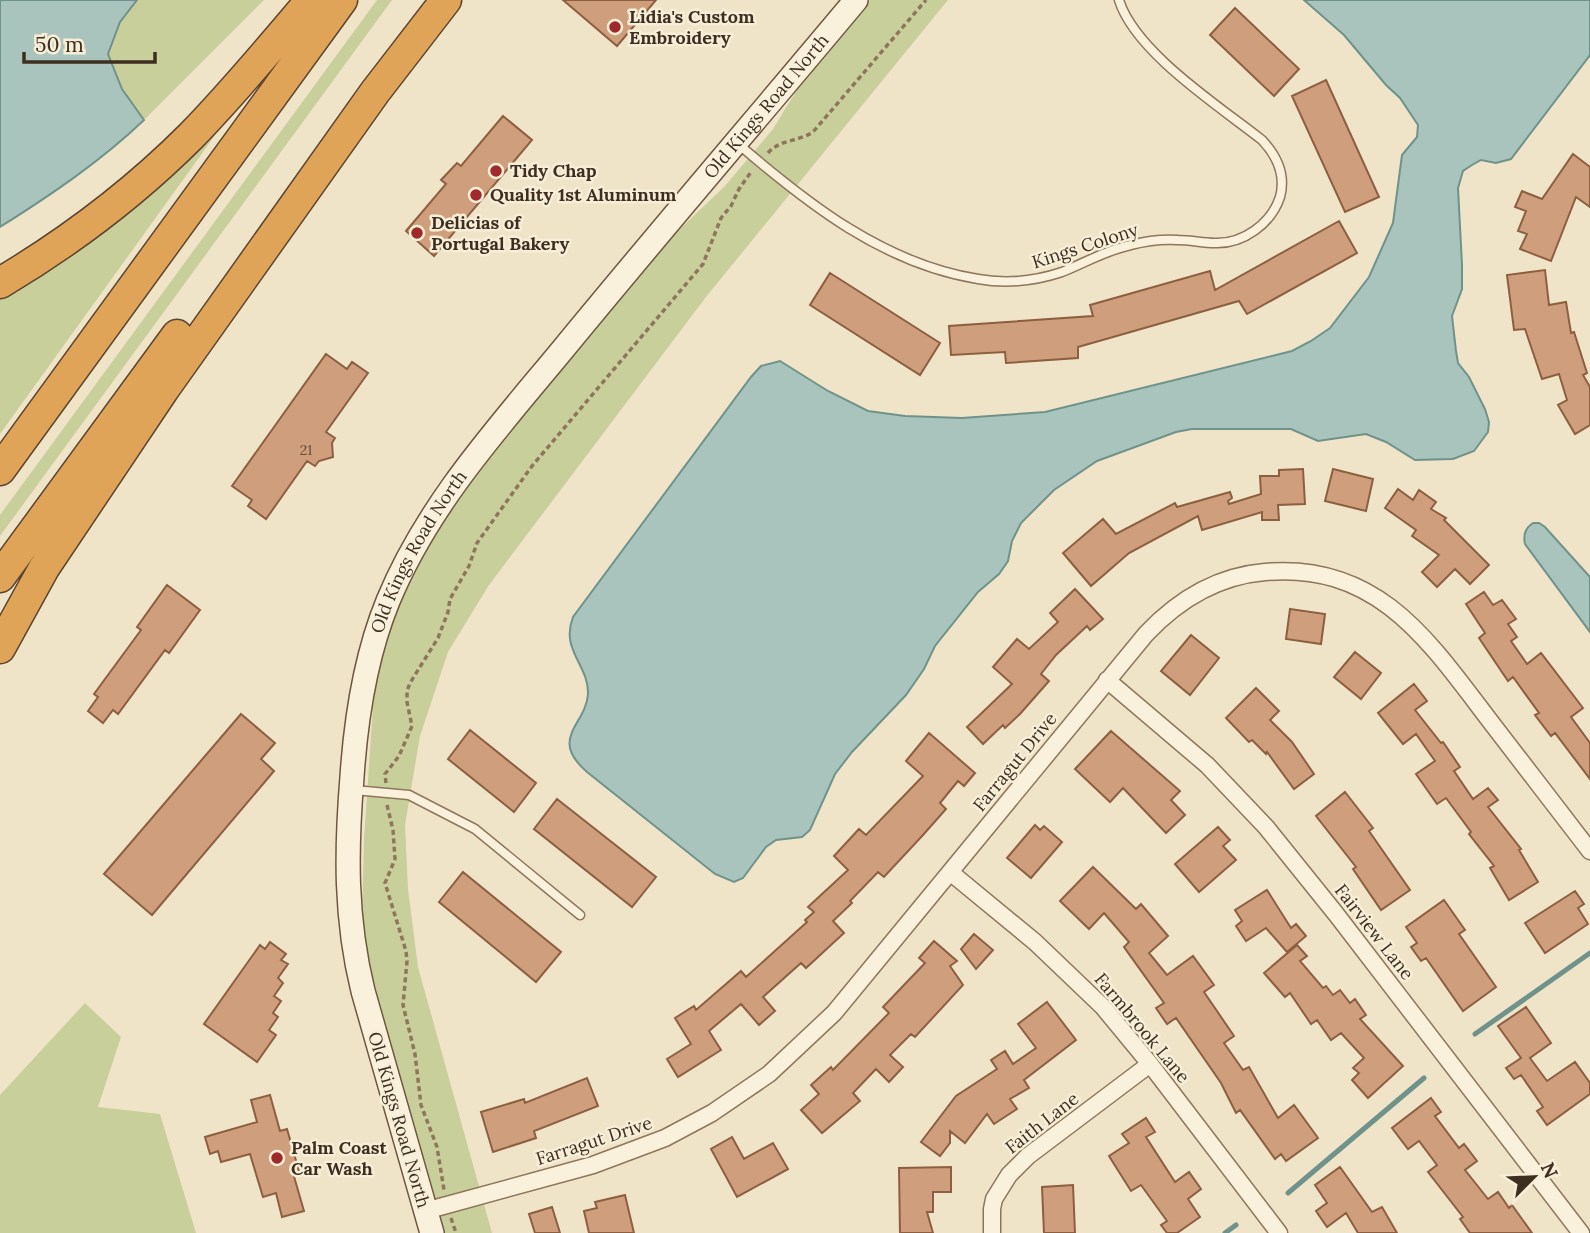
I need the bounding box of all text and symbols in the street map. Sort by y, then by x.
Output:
place label: Lidia's Custom Embroidery [629,5,755,49]
marker: Lidia's Custom Embroidery [607,19,623,35]
scale bar [24,21,156,65]
street label: Old Kings Road North [698,29,834,183]
text: 50 m [35,31,84,58]
place label: Tidy Chap [510,159,597,182]
marker: Tidy Chap [488,163,504,179]
place label: Quality 1st Aluminum [490,183,677,206]
marker: Quality 1st Aluminum [468,187,484,203]
place label: Delicias of Portugal Bakery [431,211,569,255]
street label: Kings Colony [1029,217,1141,273]
marker: Delicias of Portugal Bakery [409,225,425,241]
house number: 21 [300,441,312,459]
street label: Old Kings Road North [365,466,472,636]
street label: Farragut Drive [968,707,1062,816]
street label: Fairview Lane [1330,879,1419,984]
street label: Farmbrook Lane [1090,968,1195,1088]
street label: Old Kings Road North [363,1029,436,1211]
street label: Faith Lane [1000,1087,1083,1158]
street label: Farragut Drive [533,1111,655,1170]
place label: Palm Coast Car Wash [291,1136,387,1180]
north arrow [1499,1142,1569,1212]
marker: Palm Coast Car Wash [269,1150,285,1166]
text: N [1536,1158,1564,1182]

